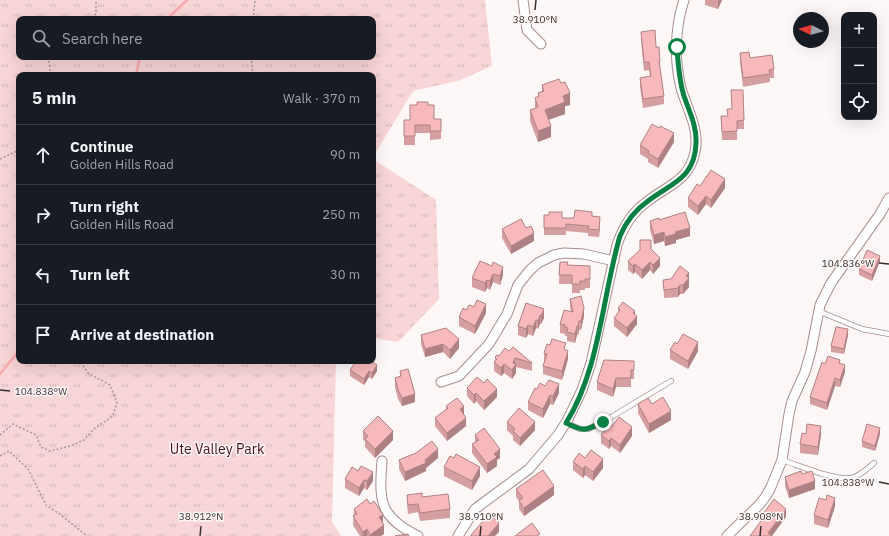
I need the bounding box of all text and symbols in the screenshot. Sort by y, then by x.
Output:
north arrow [793,12,829,48]
map controls [841,12,877,120]
button: + [841,12,877,48]
text: 38.910°N [513,13,557,26]
search box [16,16,376,60]
icon: search [30,27,52,49]
text: Search here [62,29,142,48]
route start [668,38,686,56]
button: − [841,48,877,84]
button: locate [841,84,877,120]
text: 5 min [32,87,76,109]
text: Walk · 370 m [283,90,360,107]
text: Continue [70,137,134,156]
icon: ahead [32,144,54,166]
text: 90 m [330,146,360,163]
text: Golden Hills Road [70,156,174,173]
text: Turn right [70,197,139,216]
icon: right [32,204,54,226]
text: 250 m [322,206,360,223]
text: Golden Hills Road [70,216,174,233]
text: 104.836°W [822,257,874,270]
icon: left [32,264,54,286]
text: Turn left [70,265,130,284]
text: 30 m [330,266,360,283]
icon: arrive [32,324,54,346]
text: Arrive at destination [70,325,214,344]
text: 104.838°W [15,385,67,398]
route end [594,413,612,431]
park label: Ute Valley Park [170,440,265,458]
text: 104.838°W [822,476,874,489]
text: 38.912°N [179,510,223,523]
text: 38.910°N [459,510,503,523]
text: 38.908°N [739,510,783,523]

